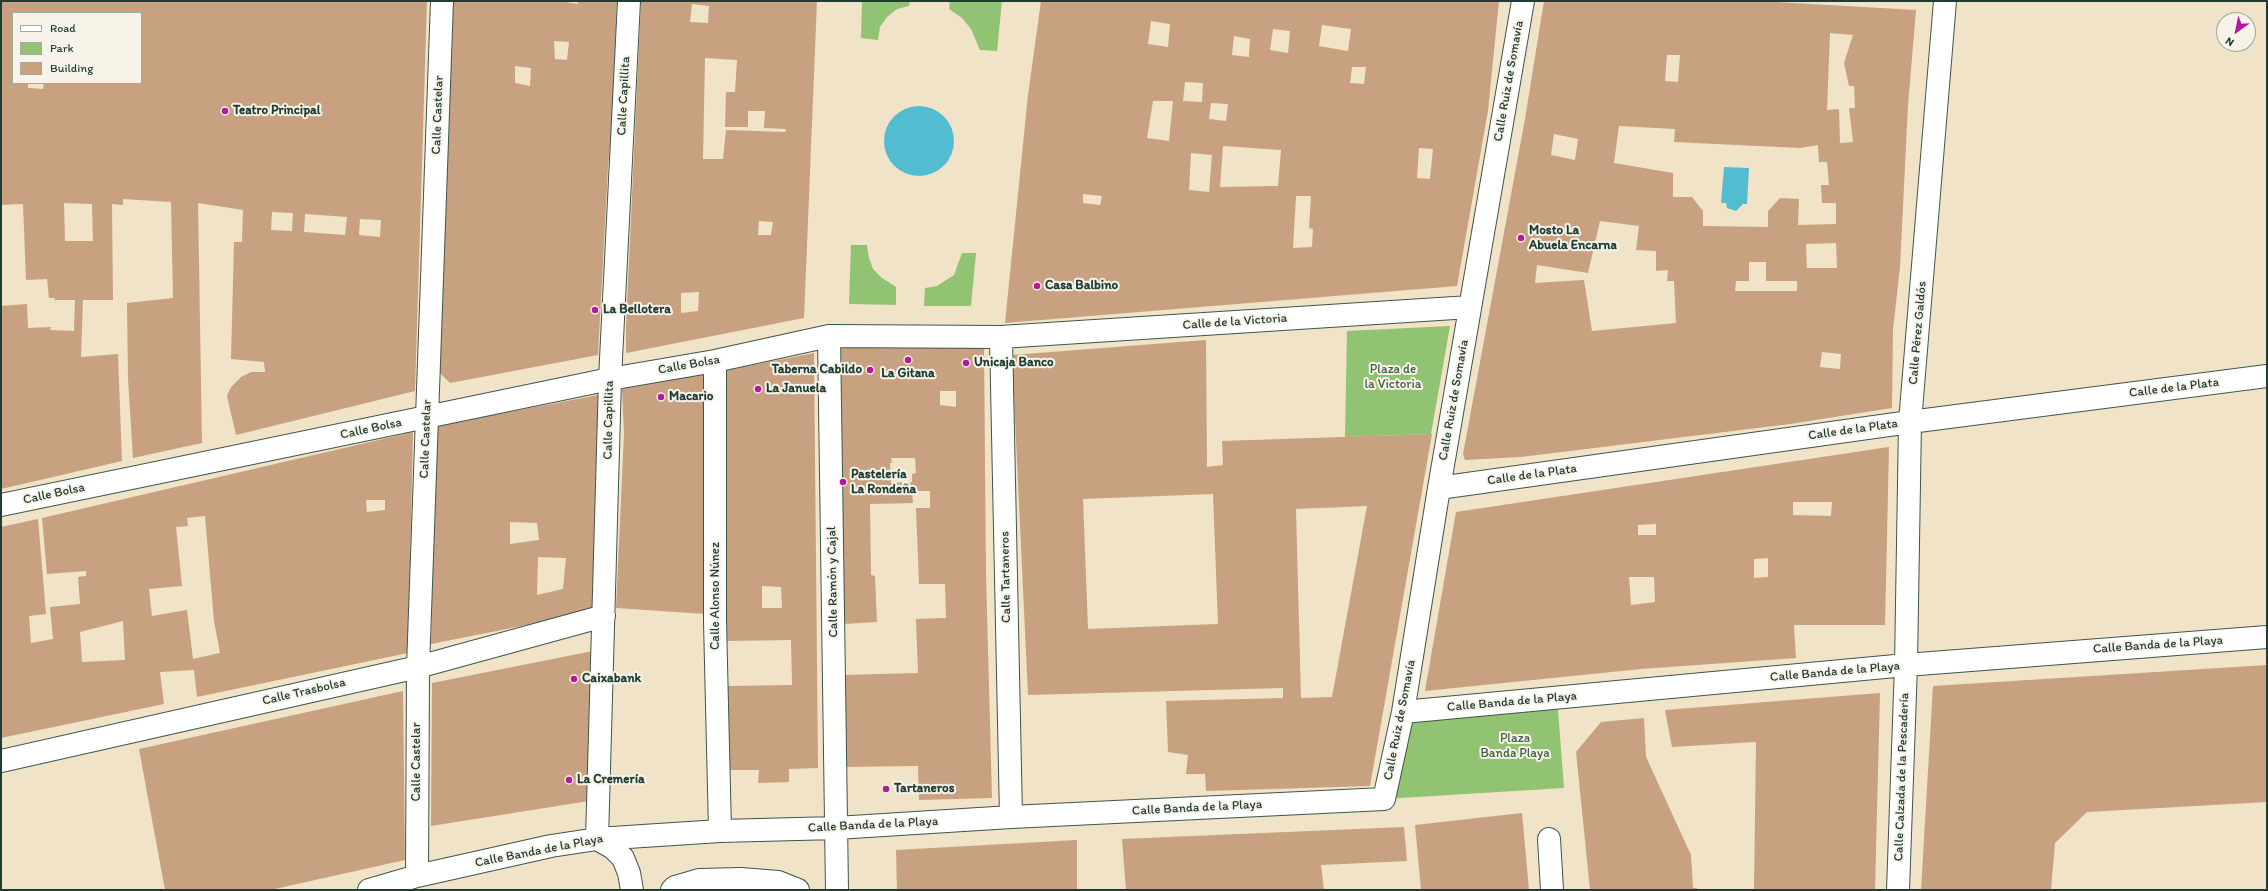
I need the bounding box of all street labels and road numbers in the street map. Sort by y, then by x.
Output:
street label: Calle Ruiz de Somavía [1491,19,1527,143]
street label: Calle Capillita [614,56,634,136]
street label: Calle Castelar [429,75,447,155]
street label: Calle Pérez Galdós [1906,281,1930,385]
street label: Calle de la Victoria [1182,311,1288,333]
street label: Calle Ruiz de Somavía [1436,338,1472,462]
street label: Calle Bolsa [657,352,721,378]
street label: Calle de la Plata [2128,375,2220,401]
street label: Calle Capillita [601,380,617,460]
street label: Calle Castelar [417,399,435,479]
street label: Calle Bolsa [339,415,403,443]
street label: Calle de la Plata [1807,416,1899,444]
street label: Calle de la Plata [1486,461,1578,489]
street label: Calle Bolsa [22,480,86,508]
street label: Calle Ramón y Cajal [824,526,842,638]
street label: Calle Tartaneros [997,531,1015,623]
street label: Calle Alonso Núnez [708,542,724,650]
street label: Calle Banda de la Playa [2092,633,2224,657]
street label: Calle Ruiz de Somavía [1381,658,1419,782]
street label: Calle Banda de la Playa [1769,659,1901,685]
street label: Calle Trasbolsa [261,675,347,709]
street label: Calle Banda de la Playa [1446,689,1578,715]
street label: Calle Calzada de la Pescadería [1891,692,1913,862]
street label: Calle Castelar [409,722,425,802]
street label: Calle Banda de la Playa [1131,797,1263,819]
street label: Calle Banda de la Playa [807,814,939,836]
street label: Calle Banda de la Playa [474,831,604,871]

